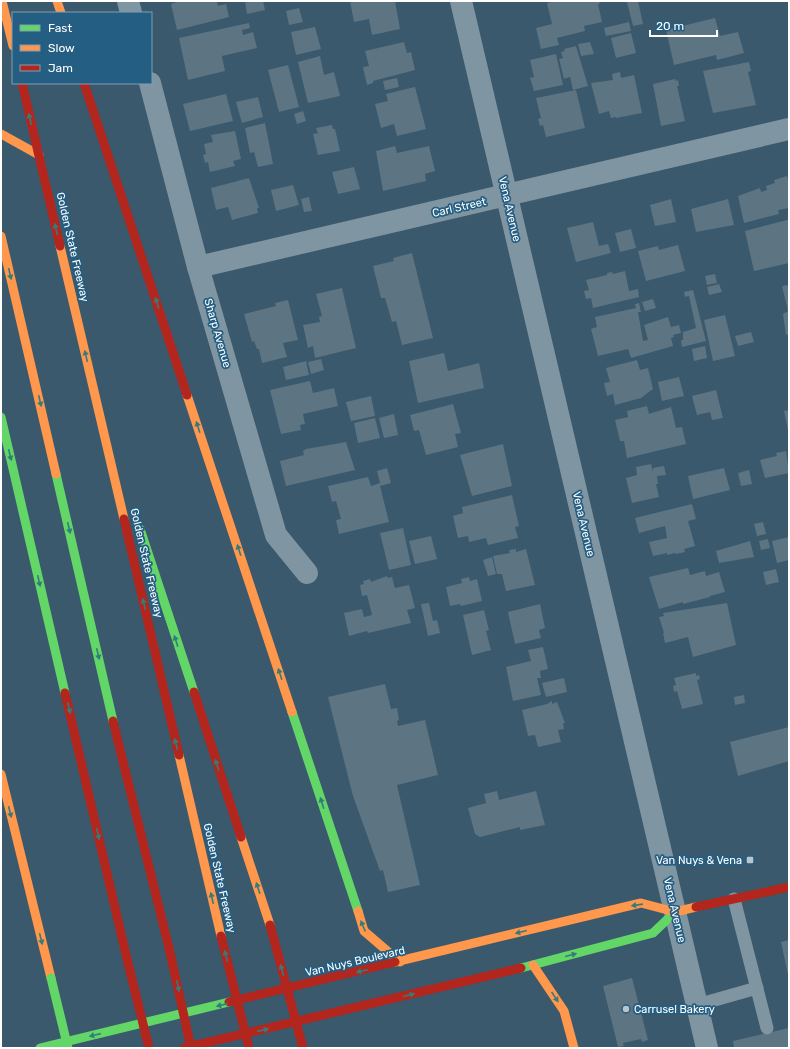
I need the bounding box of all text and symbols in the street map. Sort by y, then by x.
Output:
legend [12,12,152,84]
scale bar [650,12,717,38]
text: 20 m [656,19,684,33]
text: Fast [48,21,72,35]
text: Slow [48,41,75,55]
text: Jam [48,61,73,75]
one-way arrow [27,113,33,125]
street label: Vena Avenue [496,175,523,243]
street label: Golden State Freeway [54,191,91,303]
street label: Carl Street [431,195,488,220]
one-way arrow [53,223,59,235]
one-way arrow [7,269,13,281]
one-way arrow [154,297,160,309]
street label: Sharp Avenue [201,297,234,369]
one-way arrow [83,350,89,362]
one-way arrow [37,395,43,407]
one-way arrow [195,421,201,433]
one-way arrow [7,448,13,461]
street label: Vena Avenue [570,490,597,558]
street label: Golden State Freeway [128,507,165,619]
one-way arrow [67,521,73,534]
one-way arrow [236,544,242,556]
one-way arrow [37,575,43,587]
one-way arrow [140,597,146,610]
one-way arrow [173,635,179,647]
one-way arrow [96,648,102,660]
one-way arrow [277,667,283,679]
one-way arrow [66,702,72,714]
one-way arrow [173,738,179,750]
one-way arrow [214,758,220,770]
one-way arrow [319,796,325,808]
one-way arrow [8,806,14,818]
street label: Golden State Freeway [201,822,238,934]
one-way arrow [96,828,102,841]
place label: Van Nuys & Vena [656,854,742,867]
marker: Van Nuys & Vena [745,855,755,865]
street label: Vena Avenue [661,876,688,944]
one-way arrow [254,882,260,894]
one-way arrow [209,892,215,904]
one-way arrow [631,902,643,908]
one-way arrow [359,920,366,932]
one-way arrow [515,930,528,936]
one-way arrow [39,932,45,945]
street label: Van Nuys Boulevard [304,944,406,979]
one-way arrow [223,950,229,962]
one-way arrow [565,952,577,958]
one-way arrow [279,964,285,976]
one-way arrow [356,969,368,975]
one-way arrow [175,980,181,992]
one-way arrow [403,991,415,997]
one-way arrow [551,992,559,1003]
one-way arrow [216,1002,228,1008]
place label: Carrusel Bakery [634,1003,715,1016]
marker: Carrusel Bakery [621,1004,631,1014]
one-way arrow [257,1026,269,1032]
one-way arrow [89,1032,101,1038]

